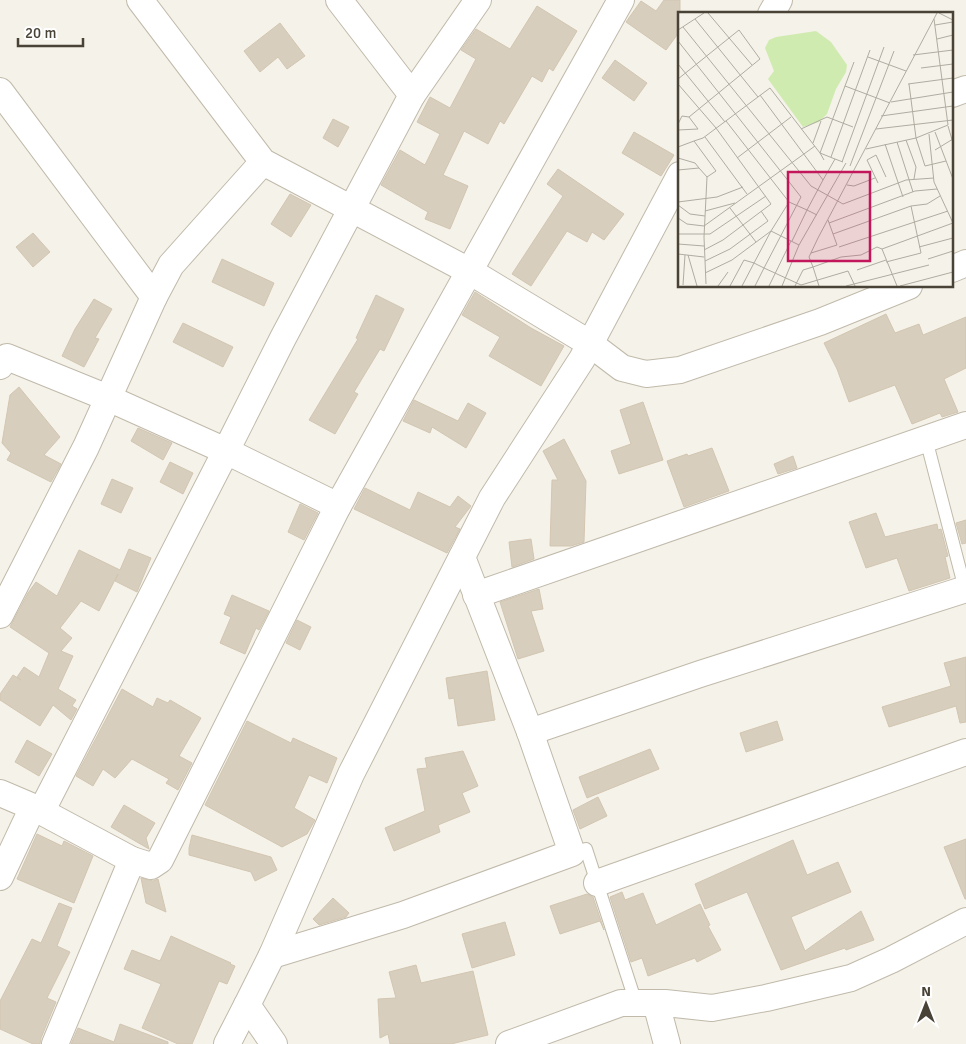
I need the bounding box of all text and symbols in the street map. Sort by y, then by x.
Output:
inset map [678,12,954,288]
scale bar [18,15,82,47]
text: 20 m [25,24,56,42]
north arrow [901,979,951,1029]
text: N [921,983,931,1000]

